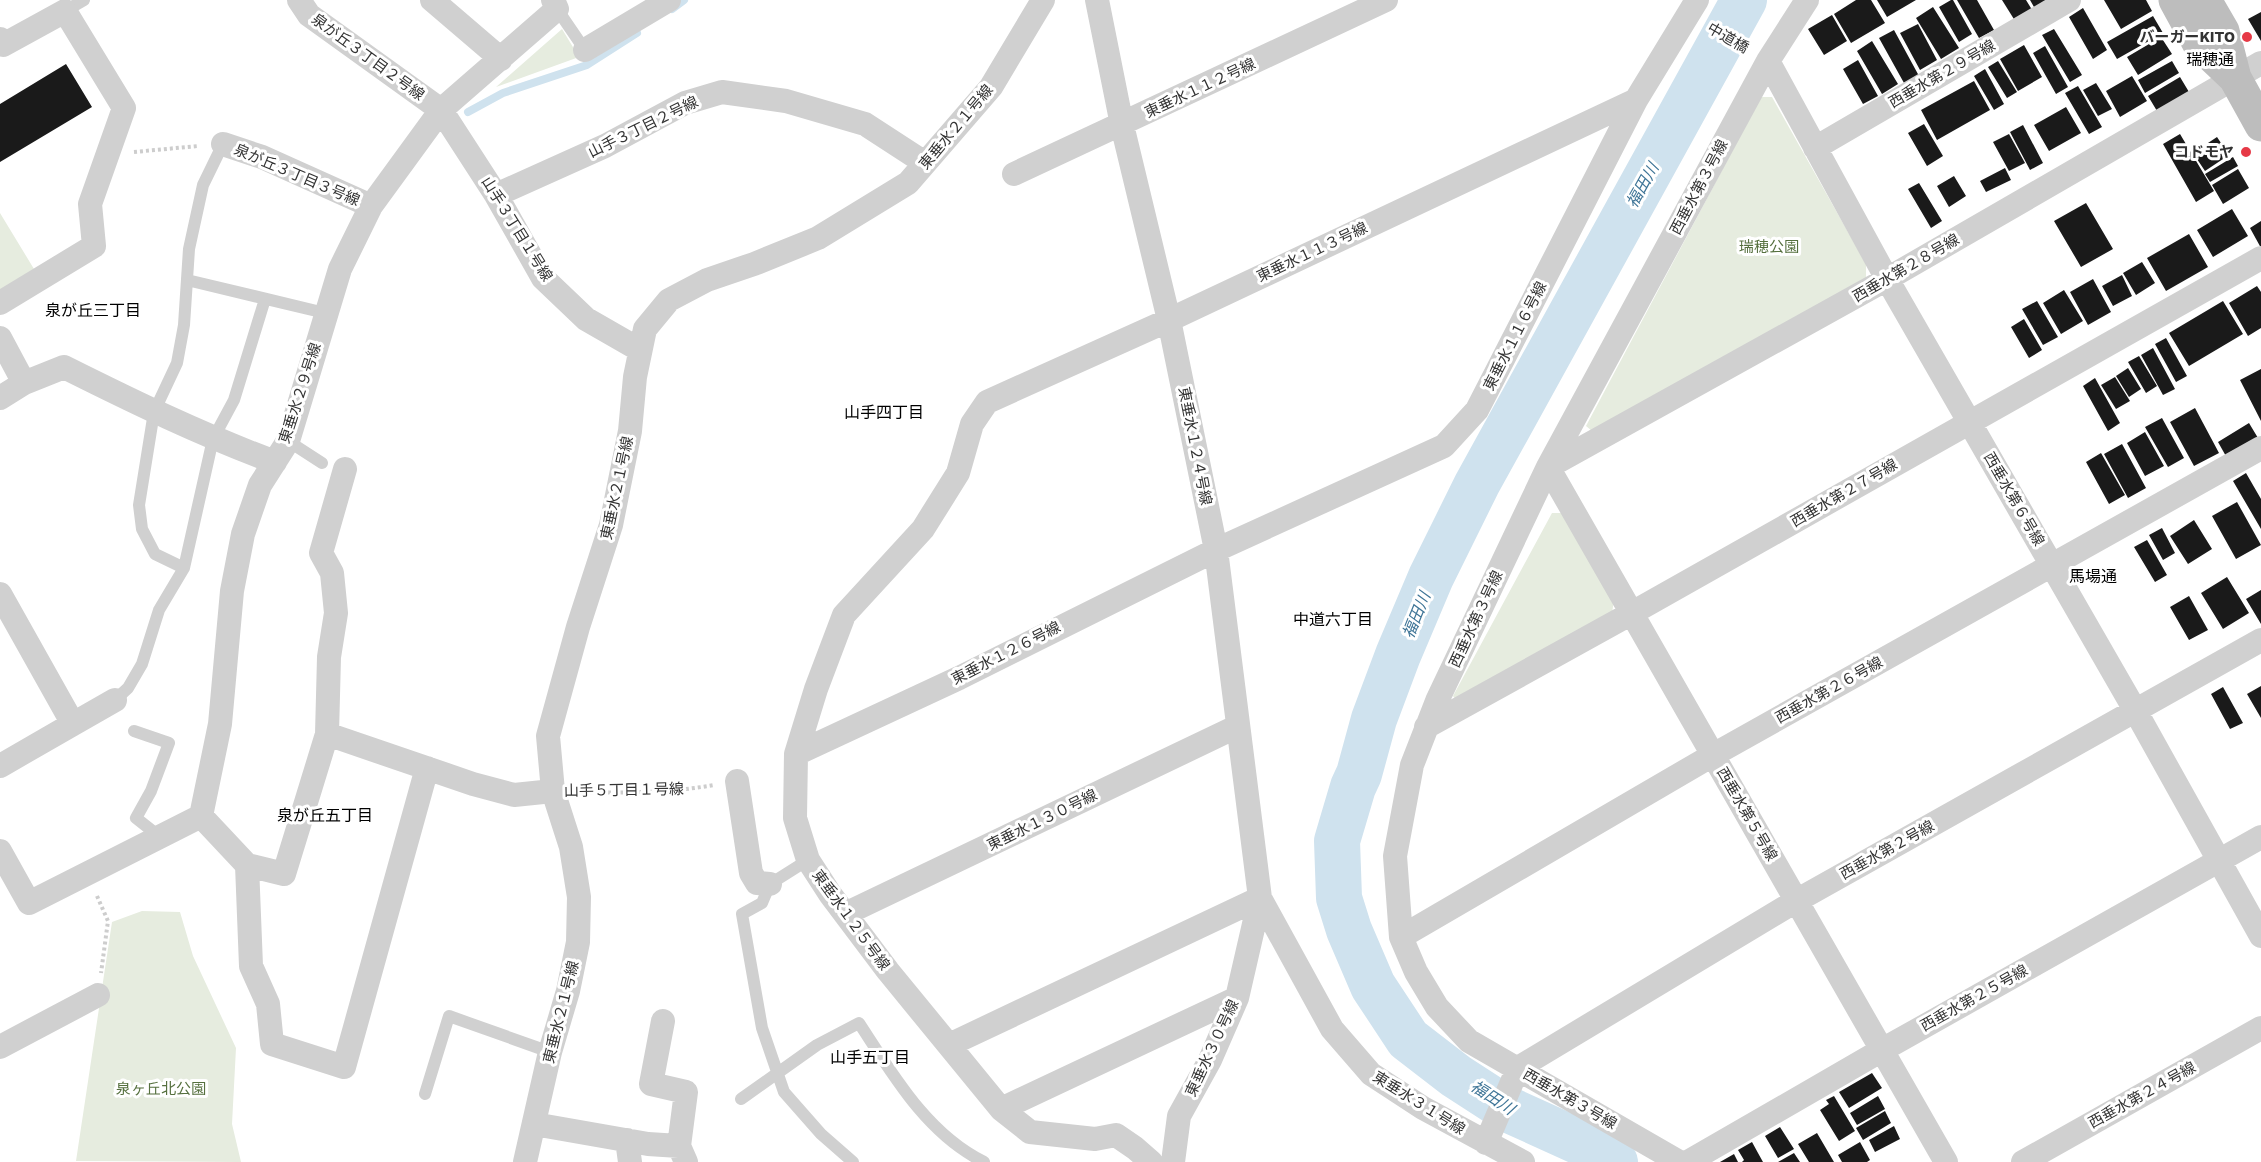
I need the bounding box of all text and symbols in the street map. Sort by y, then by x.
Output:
street label: 泉が丘３丁目２号線 [308,10,428,104]
street label: 中道橋 [1704,19,1752,57]
place label: バーガーKITO [2139,28,2235,46]
marker: バーガーKITO [2240,30,2254,44]
street label: 西垂水第２９号線 [1886,36,1998,112]
district label: 瑞穂通 [2186,50,2234,69]
street label: 東垂水１１２号線 [1142,54,1258,122]
street label: 東垂水２１号線 [915,81,997,173]
street label: 山手３丁目２号線 [585,93,701,161]
street label: 西垂水第３号線 [1666,136,1732,238]
street label: 泉が丘３丁目３号線 [231,140,363,210]
place label: コドモヤ [2174,143,2234,161]
marker: コドモヤ [2239,145,2253,159]
water label: 福田川 [1622,158,1663,211]
street label: 山手３丁目１号線 [478,173,556,285]
street label: 東垂水１１３号線 [1254,218,1370,286]
street label: 西垂水第２８号線 [1850,230,1962,306]
park label: 瑞穂公園 [1739,238,1799,256]
street label: 東垂水１１６号線 [1480,278,1550,394]
district label: 泉が丘三丁目 [45,301,141,320]
street label: 東垂水２９号線 [275,340,325,446]
street label: 東垂水１２４号線 [1175,385,1215,507]
district label: 山手四丁目 [844,403,924,422]
street label: 東垂水２１号線 [597,435,637,541]
street label: 西垂水第６号線 [1980,449,2048,549]
street label: 西垂水第２７号線 [1788,455,1900,531]
district label: 馬場通 [2069,567,2117,586]
street label: 西垂水第３号線 [1446,568,1506,670]
water label: 福田川 [1399,588,1435,641]
district label: 中道六丁目 [1293,610,1373,629]
street label: 東垂水１２６号線 [948,618,1064,688]
street label: 西垂水第２６号線 [1772,653,1886,727]
street label: 西垂水第５号線 [1713,764,1781,864]
street label: 山手５丁目１号線 [564,780,684,800]
street label: 東垂水１３０号線 [984,786,1100,854]
district label: 泉が丘五丁目 [277,806,373,825]
street label: 西垂水第２号線 [1837,817,1937,883]
street label: 東垂水１２５号線 [808,866,894,974]
street label: 東垂水２１号線 [540,959,582,1065]
street label: 西垂水第２５号線 [1917,961,2031,1035]
street label: 東垂水３０号線 [1182,997,1242,1099]
district label: 山手五丁目 [830,1048,910,1067]
street label: 西垂水第２４号線 [2085,1058,2199,1132]
street label: 西垂水第３号線 [1520,1065,1620,1133]
street label: 東垂水３１号線 [1370,1068,1468,1138]
water label: 福田川 [1467,1076,1520,1120]
park label: 泉ヶ丘北公園 [116,1080,206,1098]

